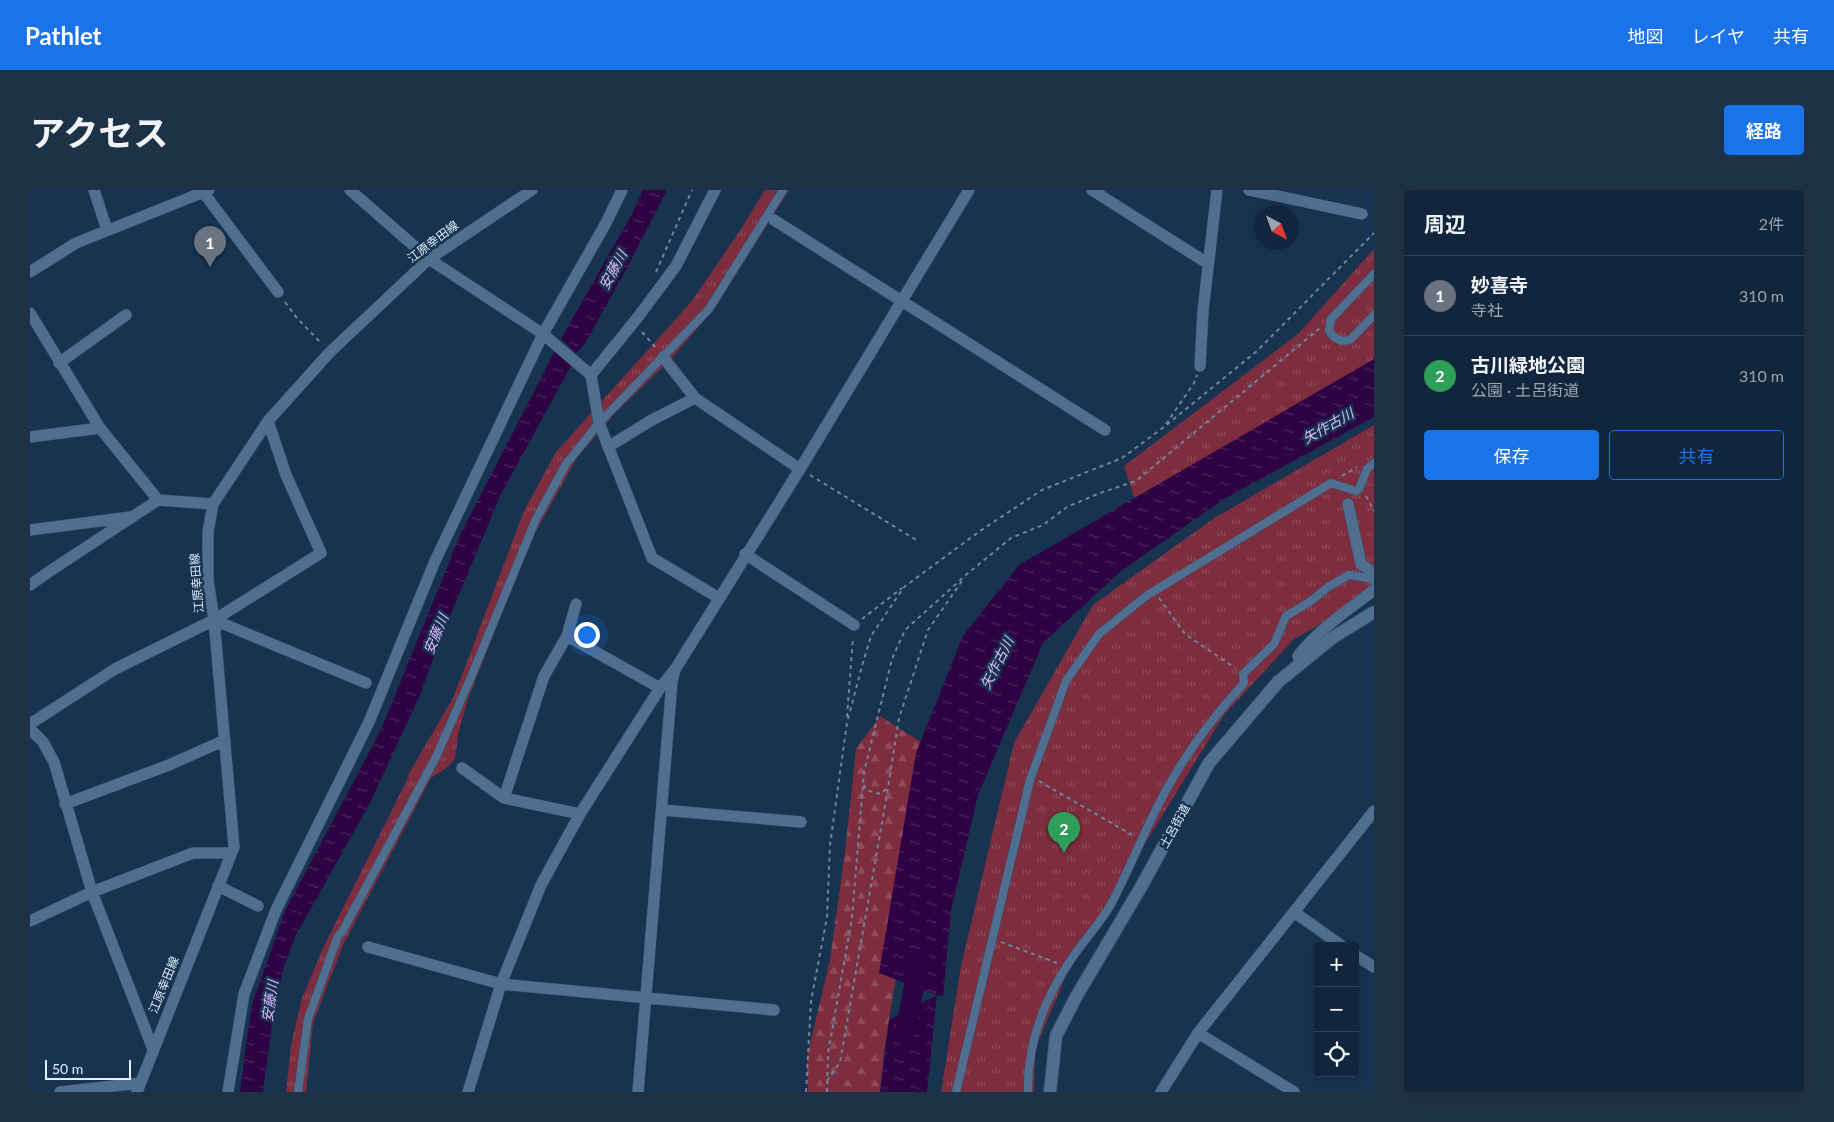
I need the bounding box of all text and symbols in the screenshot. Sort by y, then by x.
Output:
text: Pathlet [25,21,102,50]
text: 地図 [1628,25,1664,47]
text: レイヤ [1692,25,1745,47]
text: 共有 [1773,25,1809,47]
button: 経路 [1724,105,1804,155]
text: アクセス [30,111,168,153]
north arrow [1254,205,1299,250]
text: 周辺 [1424,211,1466,236]
text: 2件 [1759,214,1784,233]
street label: 江原幸田線 [404,218,461,266]
pin: 1 [194,226,226,267]
water label: 安藤川 [595,246,631,292]
text: 妙喜寺 [1471,273,1528,296]
text: 1 [1435,286,1445,305]
text: 310 m [1739,286,1784,305]
text: 寺社 [1471,300,1503,319]
text: 古川緑地公園 [1471,353,1585,376]
text: 2 [1435,366,1445,385]
text: 310 m [1739,366,1784,385]
text: 公園 · 土呂街道 [1471,380,1579,399]
water label: 矢作古川 [1299,404,1358,447]
button: 保存 [1424,430,1599,480]
button: 共有 [1609,430,1784,480]
street label: 江原幸田線 [186,552,207,614]
water label: 安藤川 [420,609,452,656]
your location [574,622,600,648]
water label: 矢作古川 [976,632,1018,692]
street label: 土呂街道 [1156,801,1193,850]
pin: 2 [1048,812,1080,853]
map controls [1314,942,1359,1077]
button: + [1314,942,1359,987]
street label: 江原幸田線 [145,954,182,1015]
water label: 安藤川 [258,977,281,1023]
button: − [1314,987,1359,1032]
button: locate [1314,1032,1359,1077]
scale bar [45,1057,131,1080]
text: 50 m [52,1060,83,1077]

